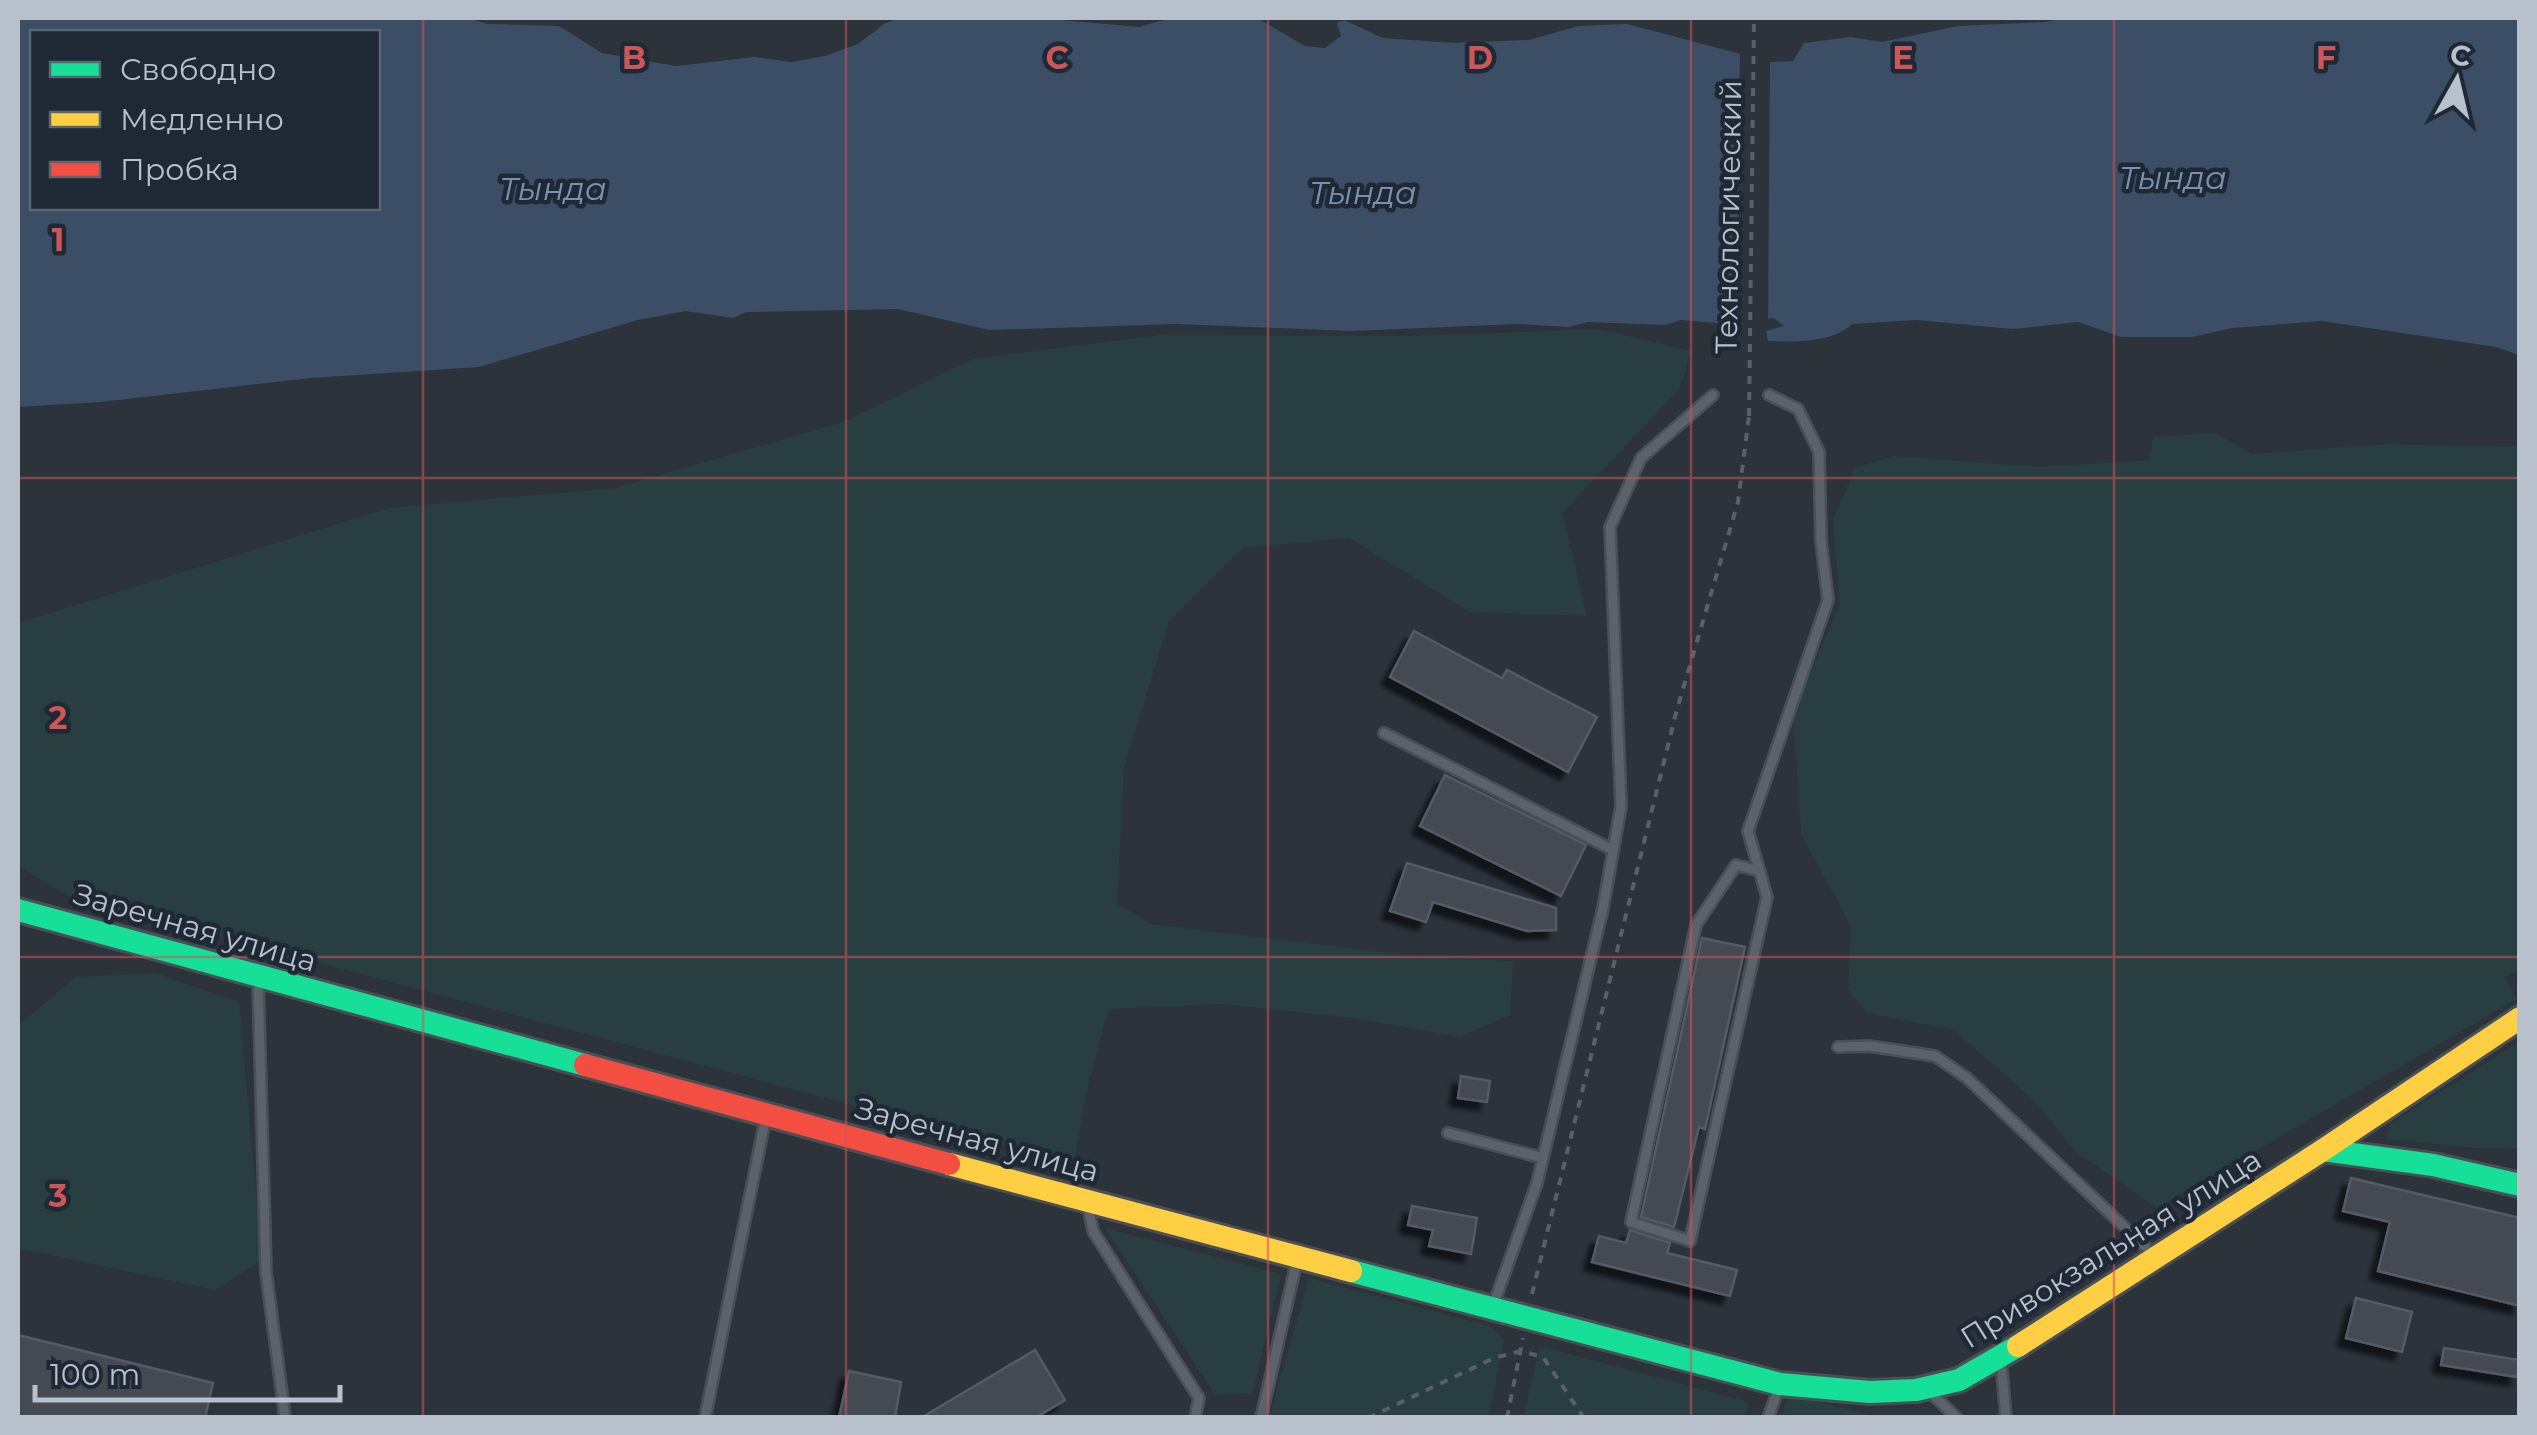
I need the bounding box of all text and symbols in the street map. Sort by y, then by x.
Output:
legend [30,30,380,210]
north arrow [2407,30,2507,130]
text: С [2448,37,2473,73]
text: B [622,38,646,77]
text: C [1045,38,1069,77]
text: D [1467,38,1493,77]
text: E [1892,38,1914,77]
text: F [2316,38,2336,77]
text: Свободно [120,51,276,88]
street label: Технологический [1708,80,1749,354]
text: Медленно [120,101,284,138]
text: Пробка [120,151,239,188]
water label: Тында [2119,158,2227,197]
water label: Тында [499,169,607,208]
water label: Тында [1309,173,1417,212]
text: 1 [52,220,64,259]
text: 2 [49,698,67,737]
street label: Заречная улица [70,875,321,980]
street label: Заречная улица [851,1089,1103,1190]
street label: Привокзальная улица [1954,1141,2268,1356]
text: 3 [48,1176,67,1215]
scale bar [35,1340,340,1402]
text: 100 m [50,1356,140,1393]

